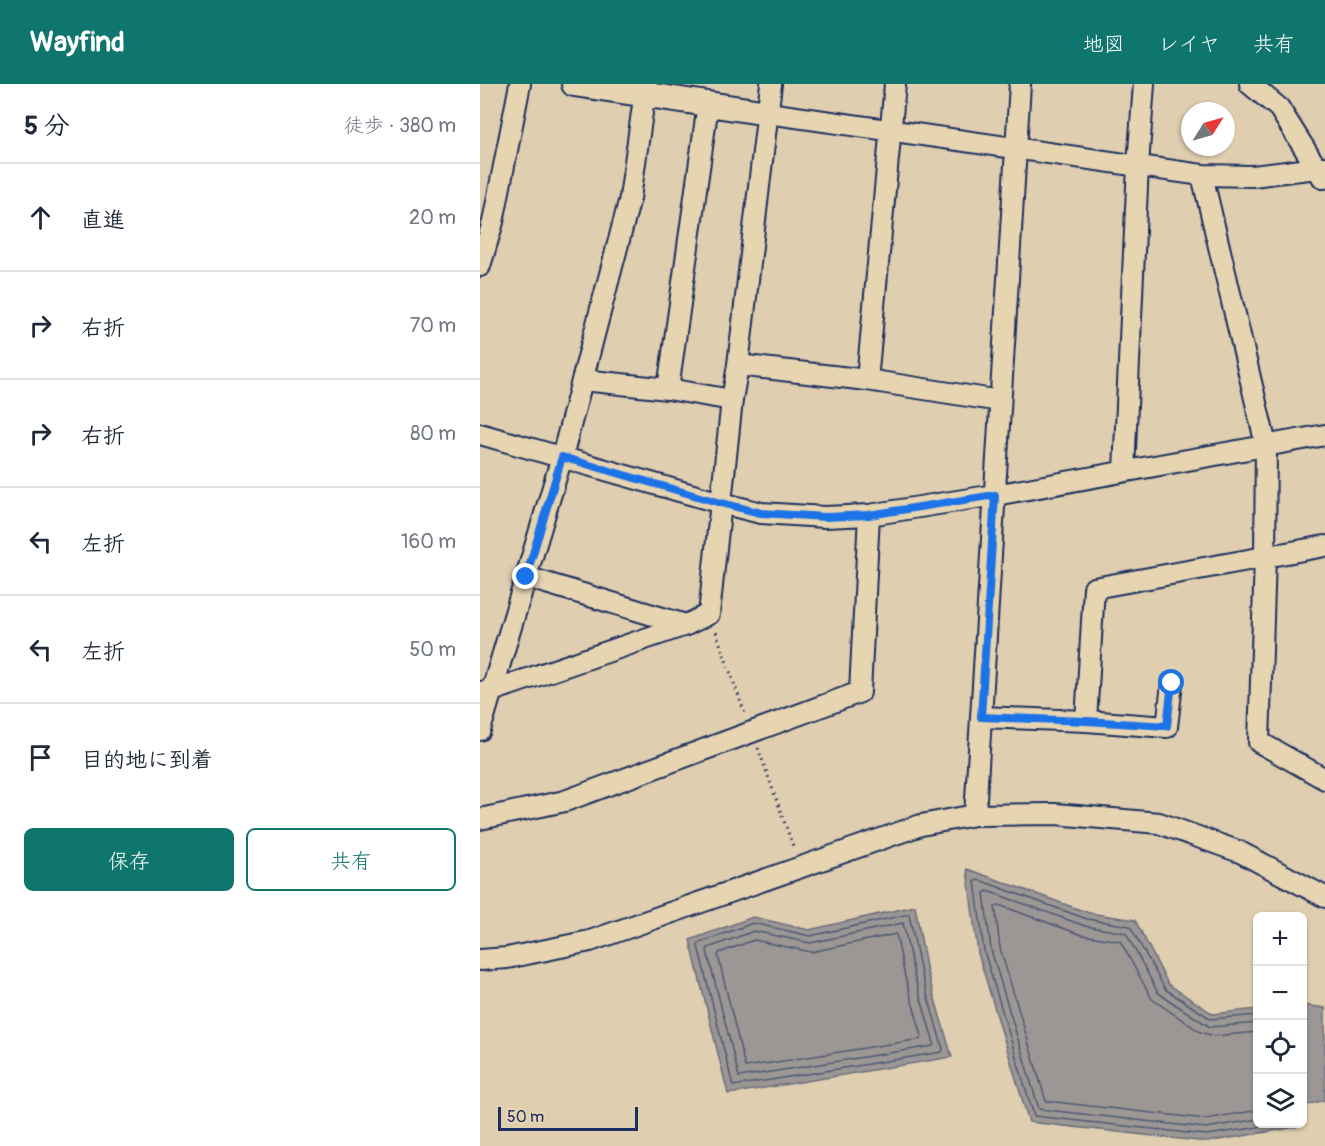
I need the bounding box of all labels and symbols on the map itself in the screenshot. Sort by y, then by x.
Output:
north arrow [1181,102,1235,156]
route end [512,563,538,589]
route start [1158,669,1184,695]
scale bar [498,1104,638,1132]

